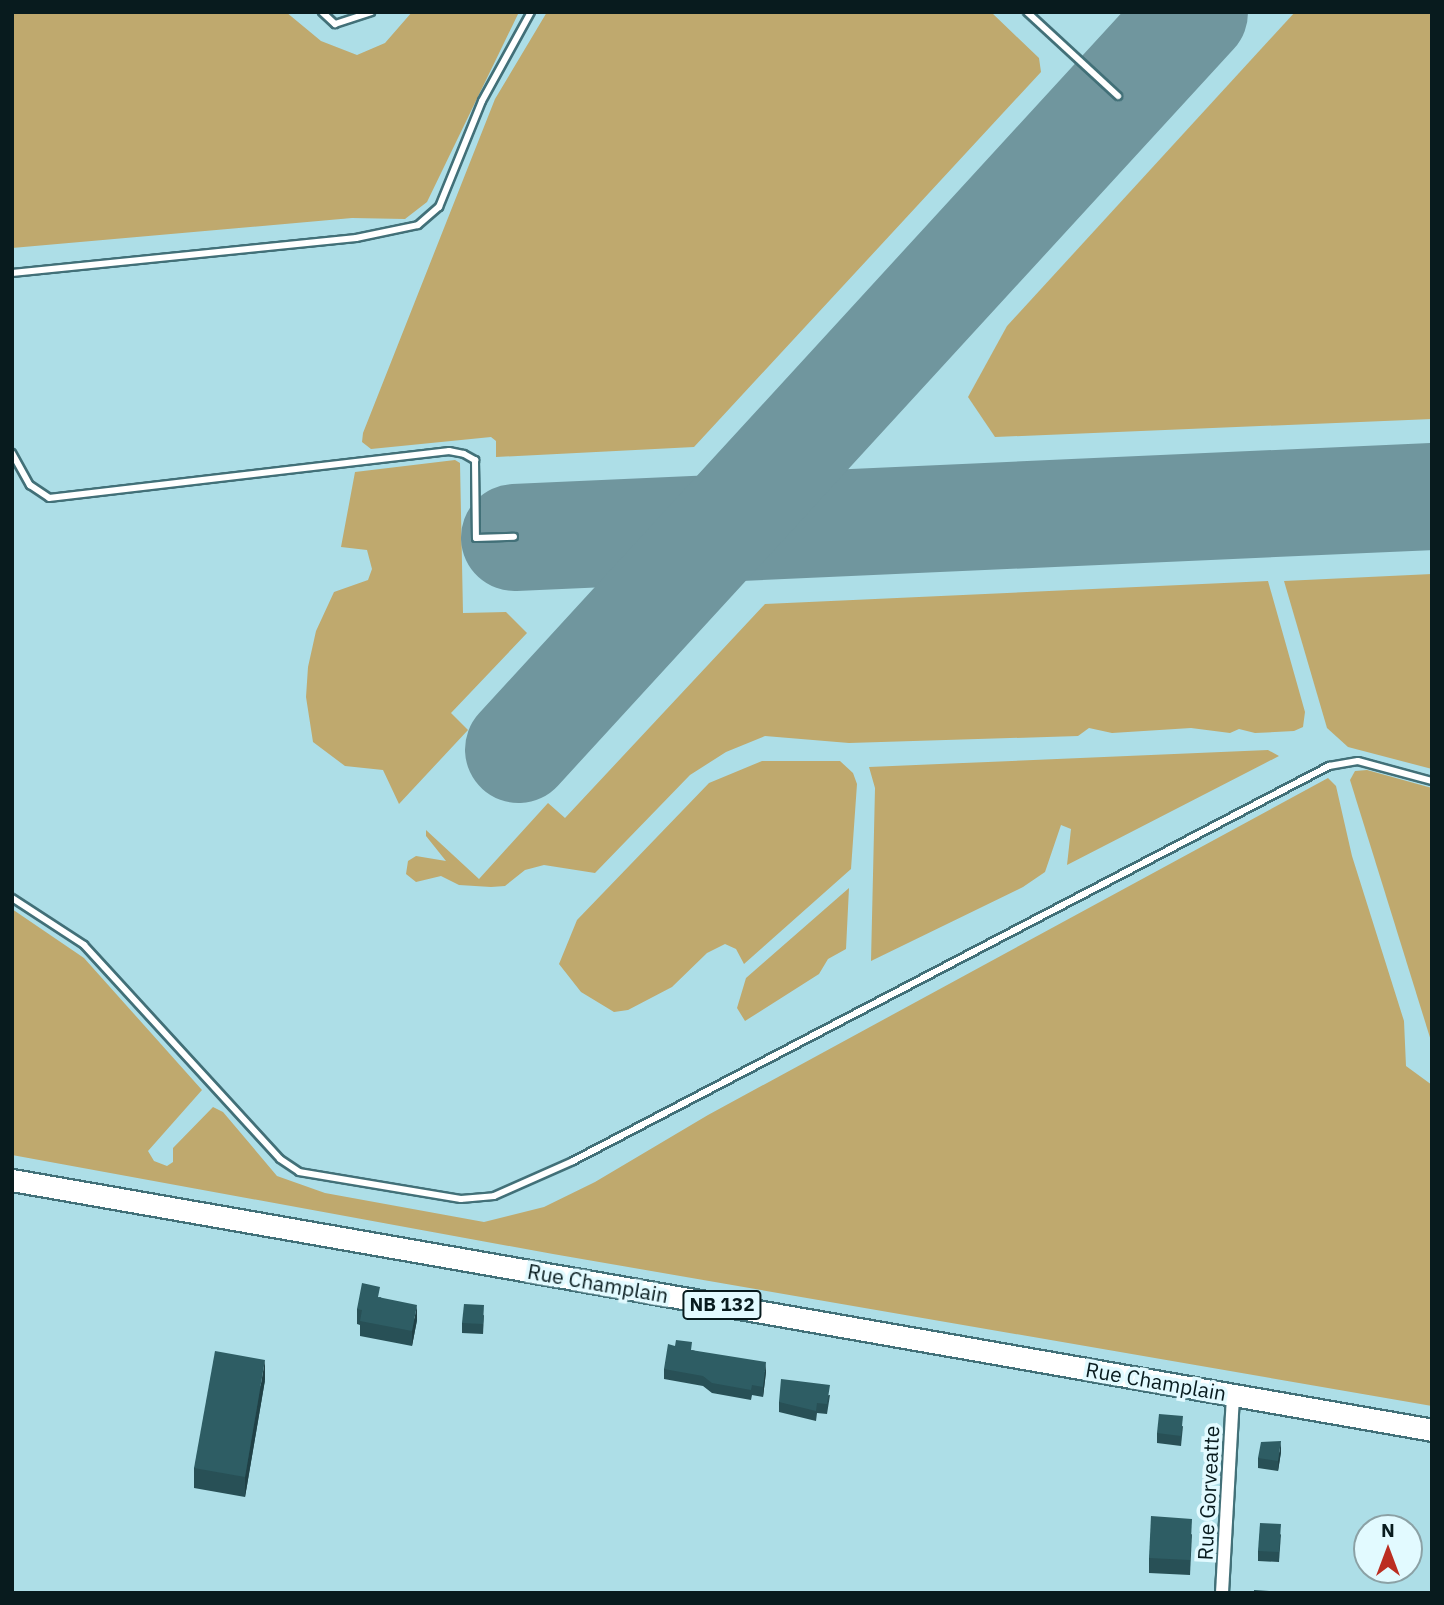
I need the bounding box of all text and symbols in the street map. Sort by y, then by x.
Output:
street label: Rue Champlain [526,1258,670,1308]
road number: NB 132 [682,1289,762,1320]
street label: Rue Champlain [1084,1356,1228,1406]
street label: Rue Gorveatte [1192,1425,1224,1561]
north arrow [1353,1514,1423,1584]
text: N [1381,1518,1395,1542]

